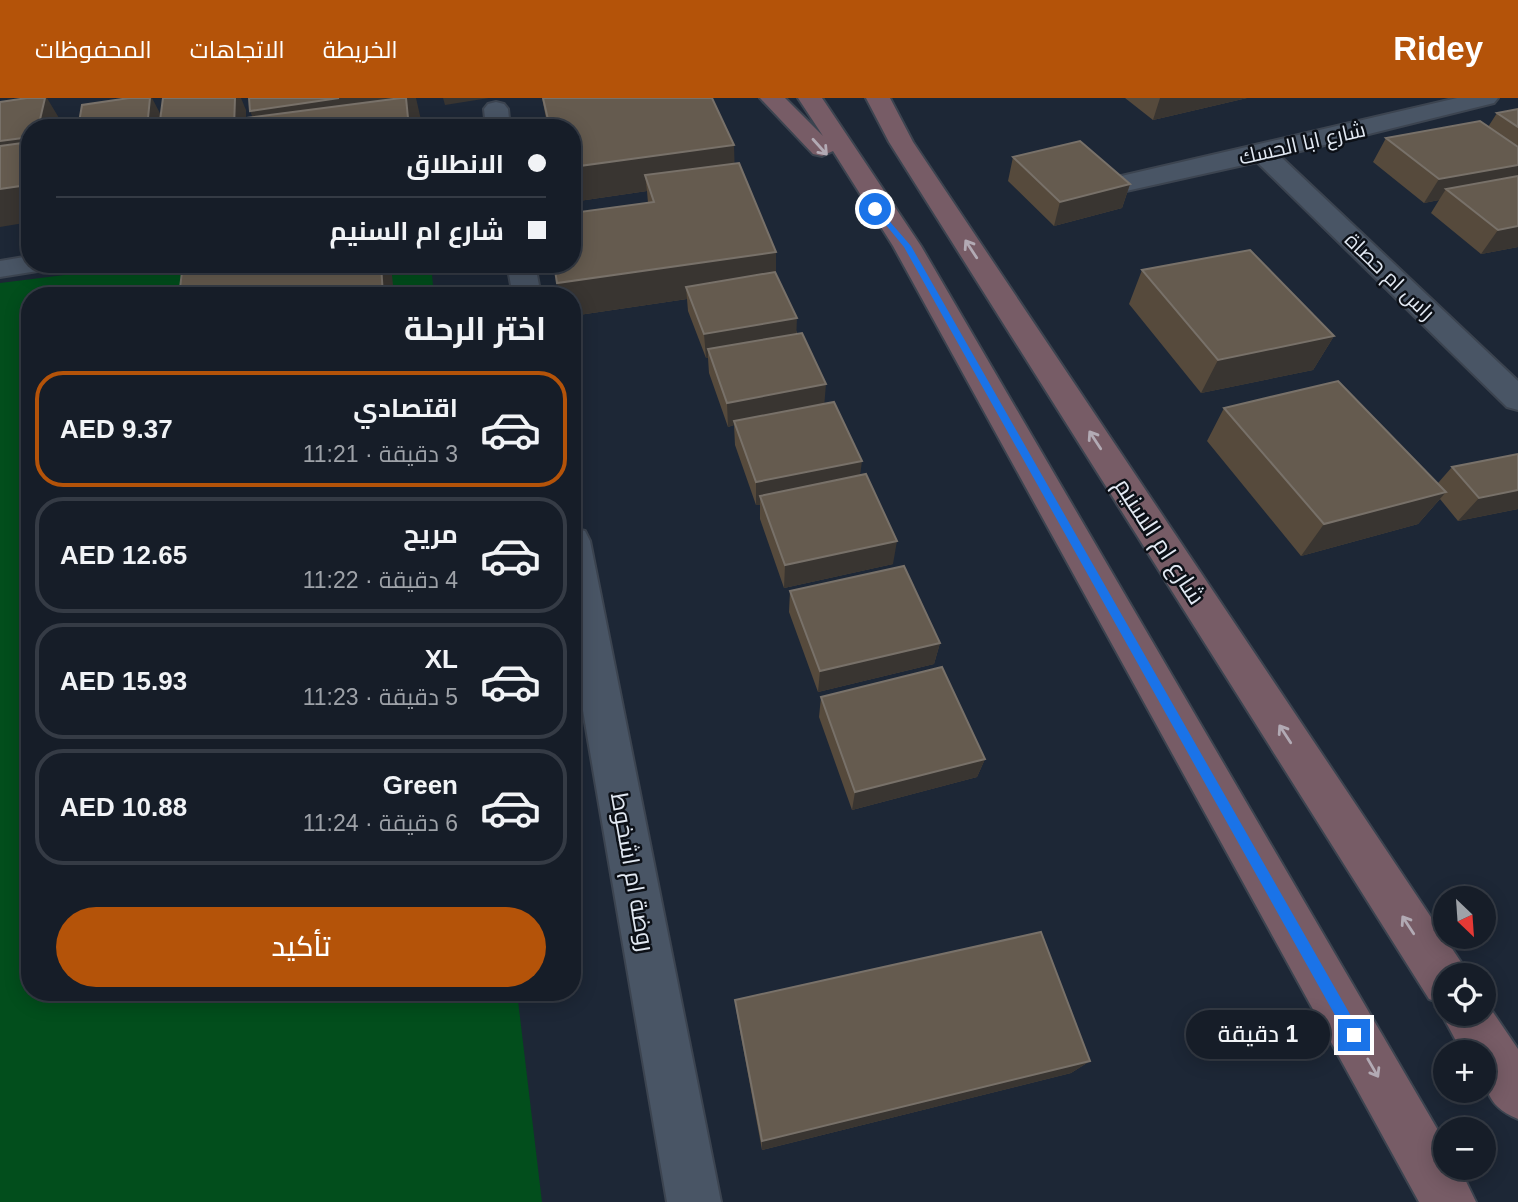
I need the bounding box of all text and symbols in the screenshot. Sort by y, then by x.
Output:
text: Ridey [1393,30,1483,67]
text: المحفوظات [35,36,152,63]
text: الاتجاهات [190,36,285,63]
text: الخريطة [323,36,398,63]
street label: شارع ابا الحسك [1237,117,1368,172]
one-way arrow [812,138,828,156]
text: الانطلاق [406,149,504,179]
route start [859,193,891,225]
text: شارع ام السنيم [330,216,504,246]
street label: راس ام حصاة [1339,228,1439,326]
one-way arrow [964,240,978,260]
text: اختر الرحلة [404,311,546,347]
text: اقتصادي [353,393,458,423]
icon: car [479,398,542,461]
text: AED 9.37 [60,414,173,444]
one-way arrow [1087,431,1101,451]
text: 3 دقيقة · 11:21 [303,441,458,467]
street label: شارع ام السنيم [1107,473,1211,611]
text: مريح [403,519,458,549]
icon: car [479,524,542,587]
text: AED 12.65 [60,540,187,570]
text: 4 دقيقة · 11:22 [303,567,458,593]
text: XL [425,644,458,674]
icon: car [479,650,542,713]
text: AED 15.93 [60,666,187,696]
text: 5 دقيقة · 11:23 [303,684,458,710]
one-way arrow [1277,725,1292,744]
text: Green [383,770,458,800]
icon: car [479,776,542,839]
street label: روضة ام اشخوط [603,791,660,954]
text: AED 10.88 [60,792,187,822]
text: 6 دقيقة · 11:24 [303,810,458,836]
north arrow [1433,886,1496,948]
map controls [1433,886,1496,1180]
button: تأكيد [56,907,546,987]
one-way arrow [1401,916,1416,935]
button: locate [1433,963,1496,1026]
callout: 1 دقيقة [1186,1010,1330,1060]
route end [1338,1019,1370,1051]
text: 1 دقيقة [1218,1021,1298,1047]
button: + [1433,1040,1496,1103]
one-way arrow [1367,1057,1380,1078]
button: − [1433,1117,1496,1180]

